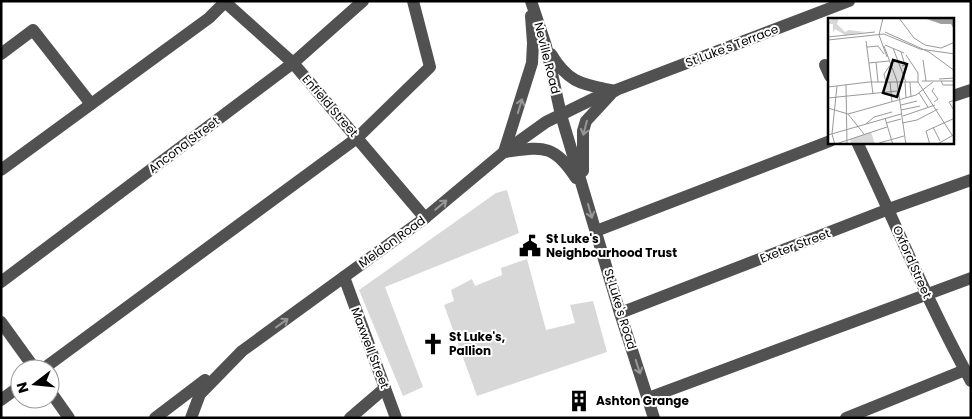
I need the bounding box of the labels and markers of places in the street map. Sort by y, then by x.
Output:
place label: St Luke's Neighbourhood Trust [546,230,677,261]
public building icon: St Luke's Neighbourhood Trust [517,233,543,259]
place label: St Luke's, Pallion [449,328,505,359]
church icon: St Luke's, Pallion [420,331,446,357]
building icon: Ashton Grange [566,388,592,414]
place label: Ashton Grange [596,392,689,409]

